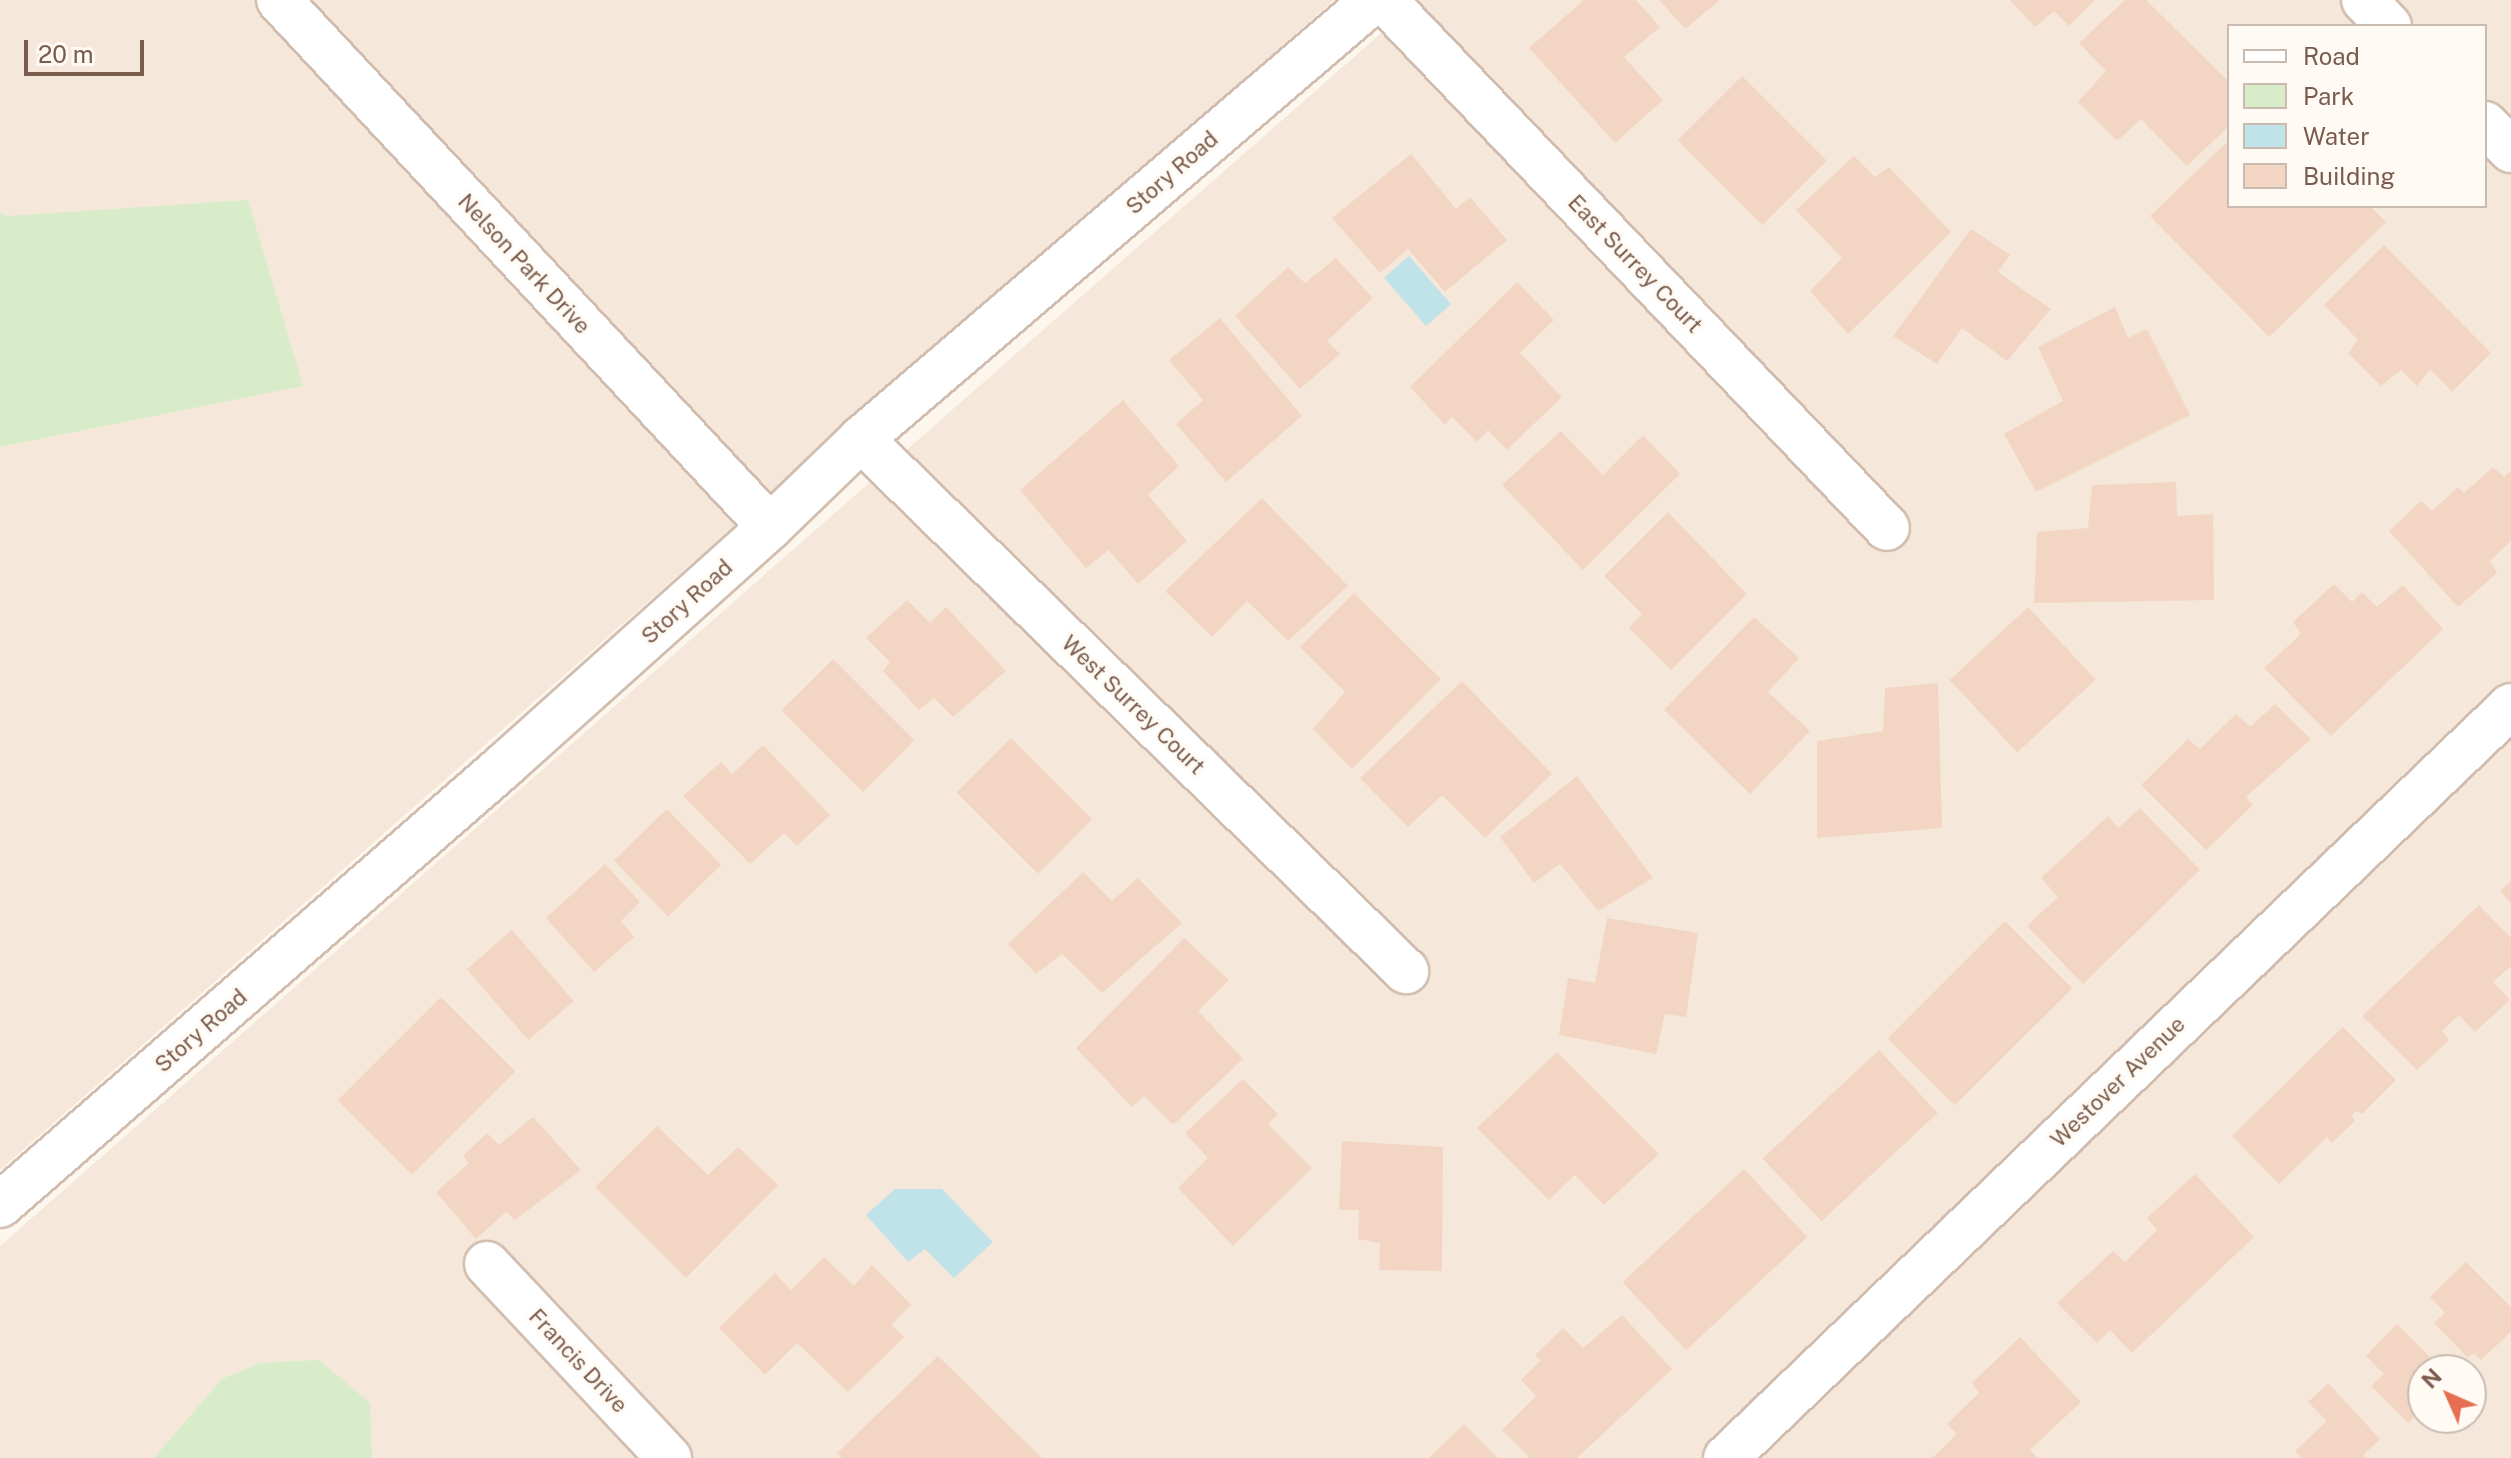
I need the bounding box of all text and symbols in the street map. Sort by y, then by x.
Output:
scale bar [28,24,148,74]
legend [2227,24,2487,208]
text: 20 m [38,40,94,68]
text: Road [2303,42,2360,70]
text: Park [2303,82,2354,110]
text: Water [2303,122,2370,150]
street label: Story Road [1121,126,1223,220]
text: Building [2303,162,2395,190]
street label: Nelson Park Drive [452,189,596,339]
street label: East Surrey Court [1562,189,1708,339]
street label: Story Road [636,554,738,650]
street label: West Surrey Court [1056,630,1210,780]
street label: Story Road [150,984,252,1078]
street label: Westover Avenue [2045,1011,2191,1153]
street label: Francis Drive [523,1304,633,1418]
north arrow [2407,1354,2487,1434]
text: N [2416,1363,2447,1394]

